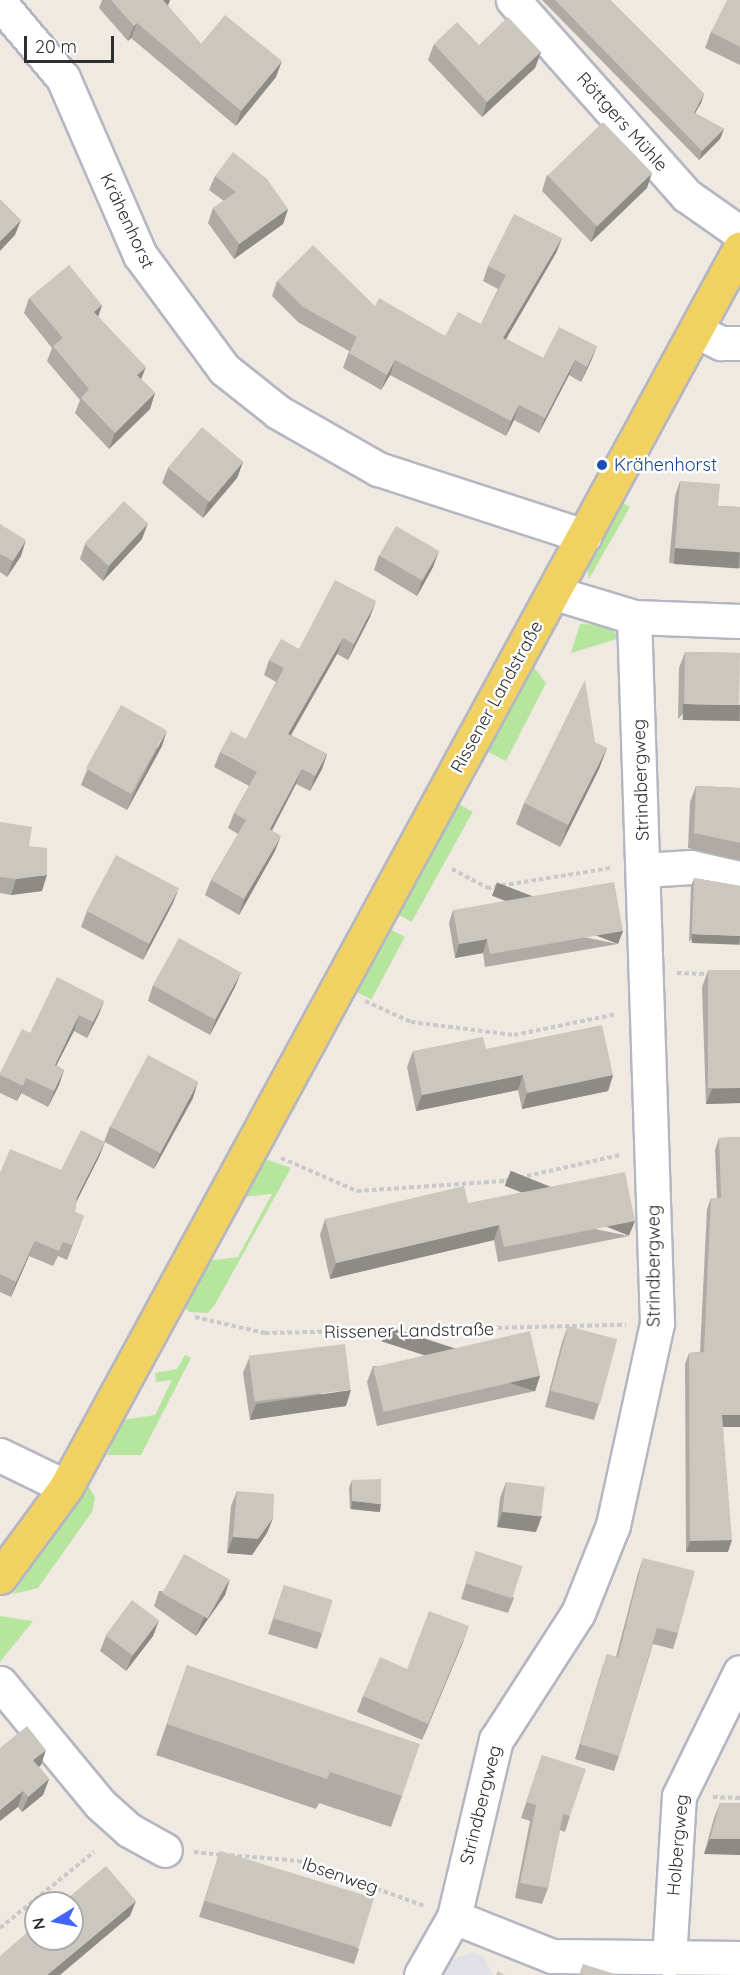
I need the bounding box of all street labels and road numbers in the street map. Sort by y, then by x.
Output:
street label: Röttgers Mühle [572,68,672,176]
street label: Krähenhorst [95,170,159,272]
street label: Rissener Landstraße [446,617,548,777]
street label: Strindbergweg [628,719,654,841]
street label: Strindbergweg [643,1205,665,1327]
street label: Rissener Landstraße [324,1319,494,1343]
street label: Strindbergweg [456,1743,506,1867]
street label: Holbergweg [663,1793,693,1897]
street label: Ibsenweg [299,1853,381,1899]

